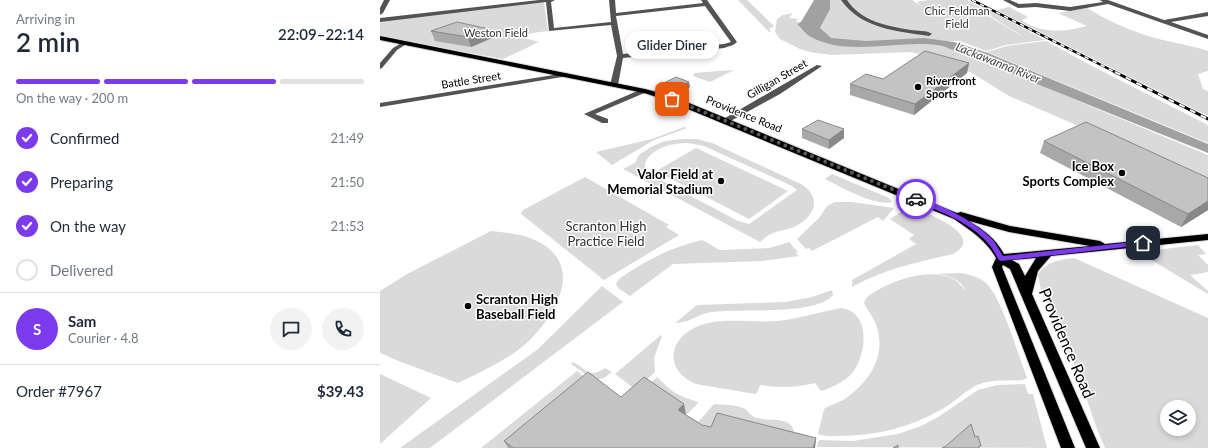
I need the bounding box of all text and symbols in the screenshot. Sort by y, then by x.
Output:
park label: Chic Feldman Field [924,4,990,30]
text: Arriving in [16,11,75,27]
text: 22:09–22:14 [278,25,364,43]
text: 2 min [16,26,80,58]
park label: Weston Field [464,26,528,39]
callout: Glider Diner [625,31,719,59]
text: Glider Diner [637,37,707,53]
water label: Lackawanna River [954,39,1044,87]
street label: Gilligan Street [744,56,809,101]
street label: Battle Street [440,68,502,91]
place label: Riverfront Sports [926,74,977,100]
pin [655,82,689,116]
marker: Riverfront Sports [913,82,923,92]
icon: bag [661,88,683,110]
text: On the way · 200 m [16,90,128,106]
street label: Providence Road [704,92,784,135]
icon: check [16,127,38,149]
text: Confirmed [50,129,119,147]
text: 21:49 [331,130,364,146]
place label: Ice Box Sports Complex [1023,158,1114,189]
place label: Valor Field at Memorial Stadium [607,166,713,197]
marker: Ice Box Sports Complex [1117,168,1127,178]
icon: check [16,171,38,193]
text: Preparing [50,173,113,191]
text: 21:50 [331,174,364,190]
marker: Valor Field at Memorial Stadium [716,176,726,186]
courier [896,179,936,219]
icon: car [905,188,927,210]
icon: check [16,215,38,237]
text: On the way [50,217,126,235]
text: 21:53 [331,218,364,234]
park label: Scranton High Practice Field [565,218,647,249]
pin [1126,226,1160,260]
icon: home [1132,232,1154,254]
text: Delivered [50,261,113,279]
street label: Providence Road [1036,285,1099,401]
place label: Scranton High Baseball Field [476,291,558,322]
marker: Scranton High Baseball Field [463,301,473,311]
button: chat [270,308,312,350]
button: phone [322,308,364,350]
text: Sam [68,312,96,330]
text: S [33,320,41,338]
text: Courier · 4.8 [68,330,139,346]
text: Order #7967 [16,382,102,400]
text: $39.43 [317,382,364,400]
map controls [1160,400,1196,436]
button: layers [1160,400,1196,436]

